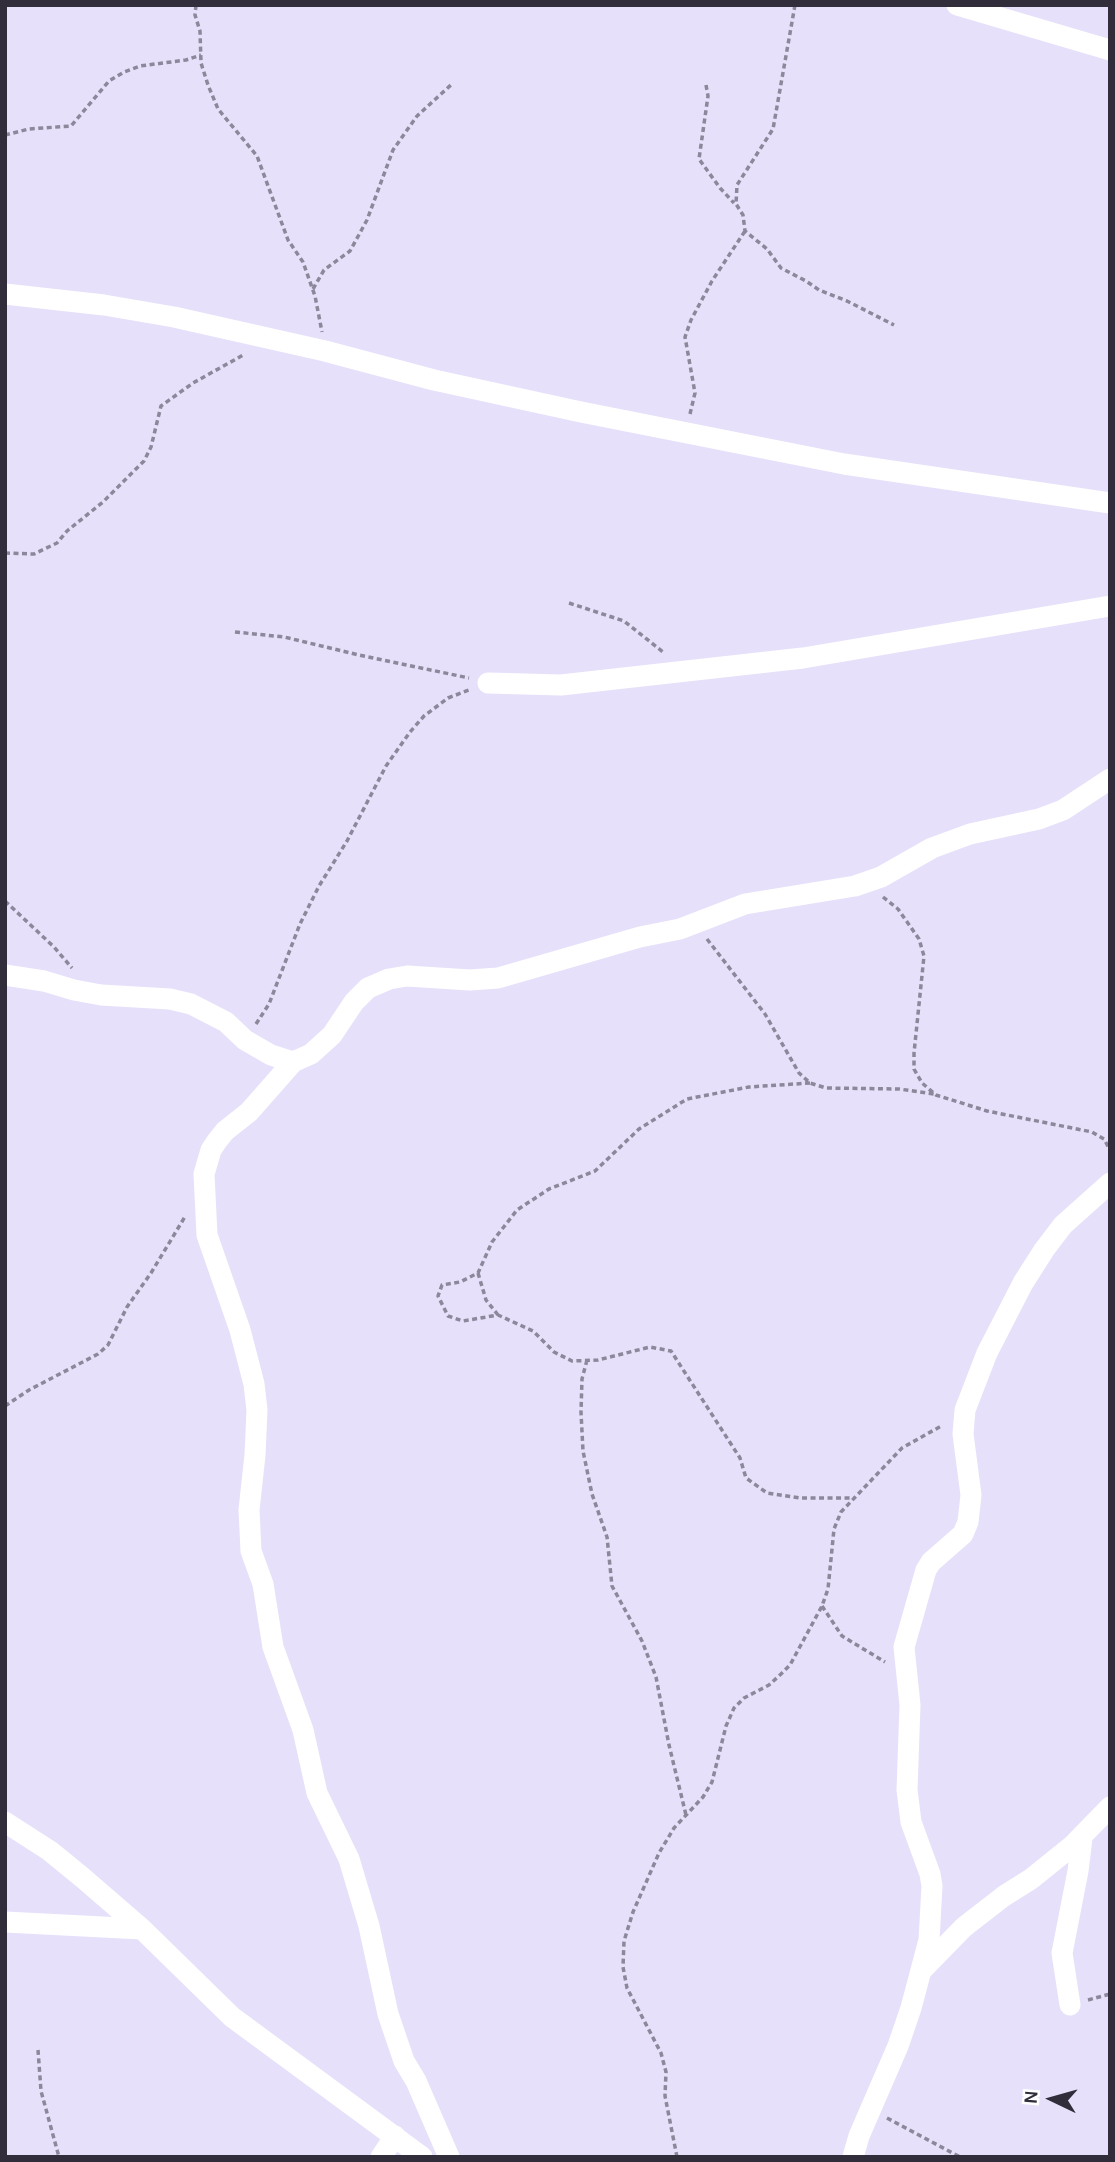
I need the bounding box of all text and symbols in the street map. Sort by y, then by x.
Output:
north arrow [1017,2064,1087,2134]
text: N [1020,2089,1043,2105]

